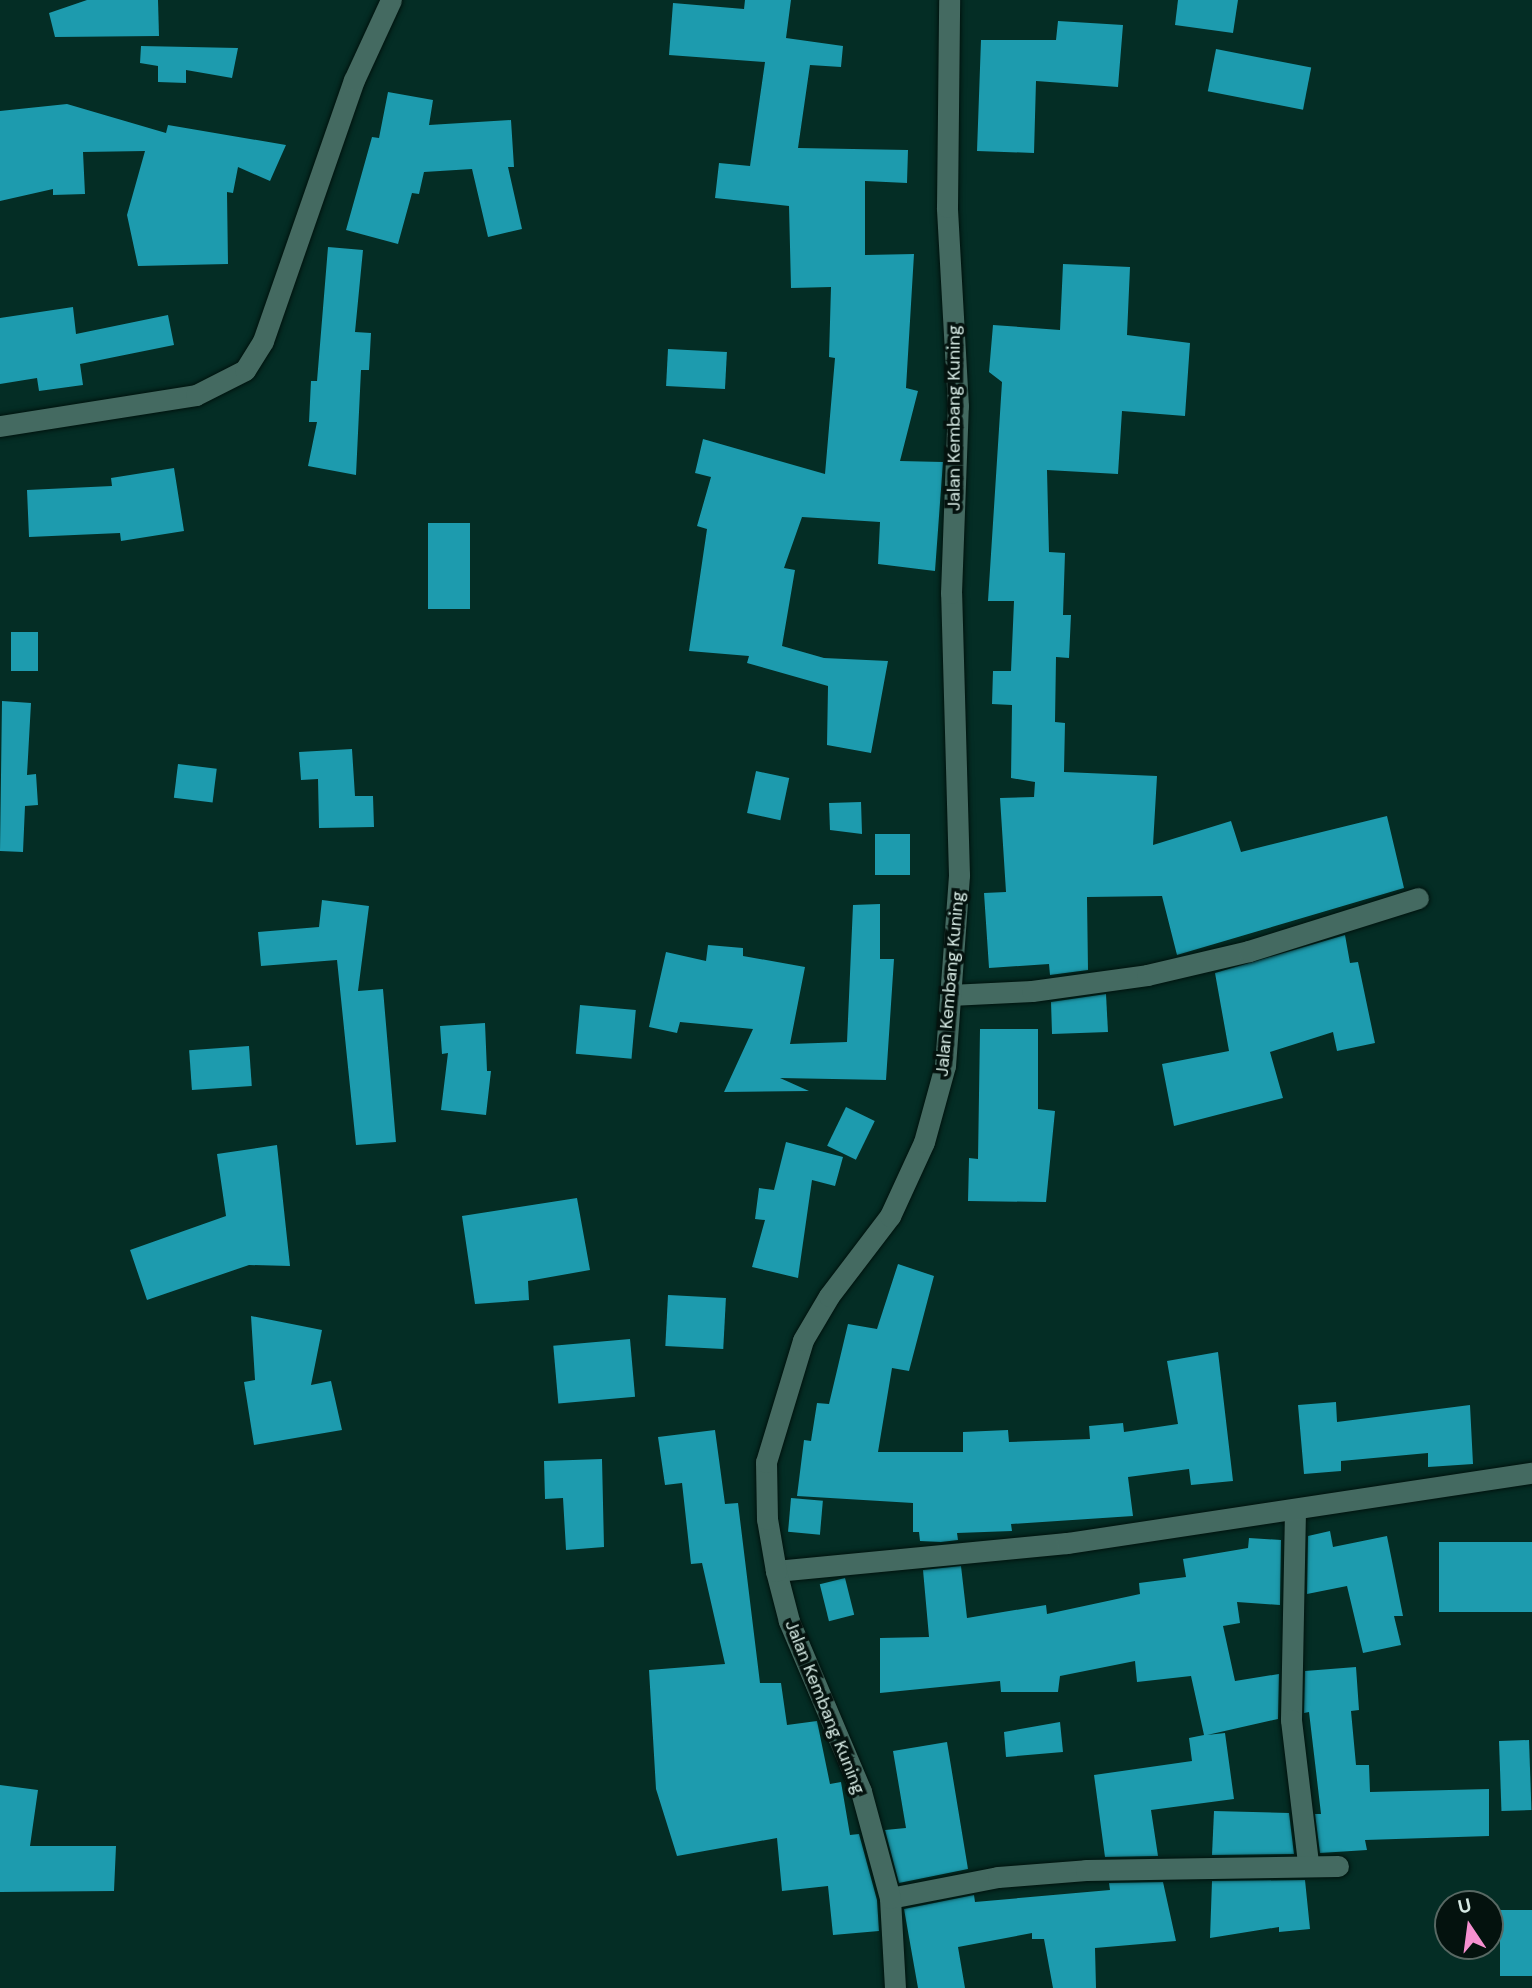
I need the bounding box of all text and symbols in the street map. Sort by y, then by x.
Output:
street label: Jalan Kembang Kuning [943,325,965,511]
street label: Jalan Kembang Kuning [931,891,969,1077]
street label: Jalan Kembang Kuning [780,1617,870,1797]
north arrow [1434,1890,1504,1960]
text: U [1455,1892,1474,1920]

